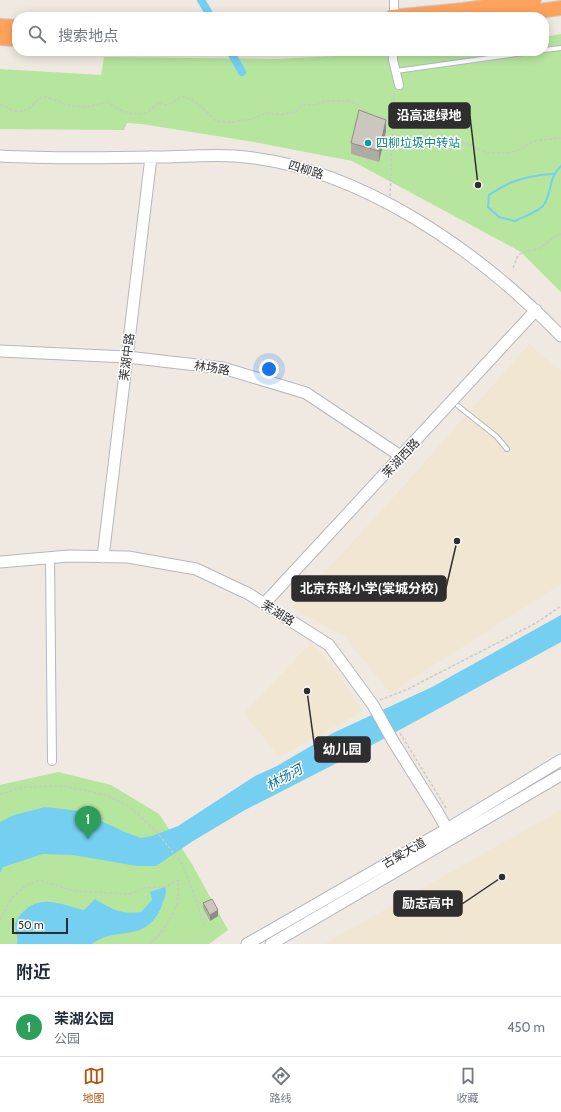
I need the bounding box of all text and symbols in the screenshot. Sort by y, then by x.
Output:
search box [12,12,549,56]
icon: search [26,23,48,45]
text: 搜索地点 [58,27,118,45]
callout: 沿高速绿地 [389,103,470,128]
text: 沿高速绿地 [396,107,462,123]
place label: 四柳垃圾中转站 [376,135,460,150]
marker: 四柳垃圾中转站 [363,138,373,148]
street label: 四柳路 [287,157,326,182]
street label: 茉湖中路 [116,332,137,382]
street label: 林场路 [193,357,231,378]
your location [259,359,279,379]
street label: 茉湖西路 [379,435,422,480]
callout: 北京东路小学(棠城分校) [292,576,446,601]
text: 北京东路小学(棠城分校) [300,580,438,596]
street label: 茉湖路 [259,597,298,628]
callout: 幼儿园 [315,737,370,762]
text: 幼儿园 [322,741,362,757]
water label: 林场河 [263,759,308,793]
pin: 1 [75,806,101,839]
street label: 古棠大道 [379,834,428,871]
callout: 励志高中 [394,891,462,916]
text: 励志高中 [402,895,454,911]
scale bar [12,916,68,935]
text: 50 m [18,918,44,932]
text: 附近 [16,962,50,982]
text: 茉湖公园 [54,1010,114,1028]
text: 1 [27,1019,31,1035]
text: 450 m [507,1019,545,1035]
text: 公园 [54,1030,80,1046]
tab: 地图 [83,1065,105,1105]
tab: 路线 [270,1065,292,1105]
tab: 收藏 [457,1065,479,1105]

